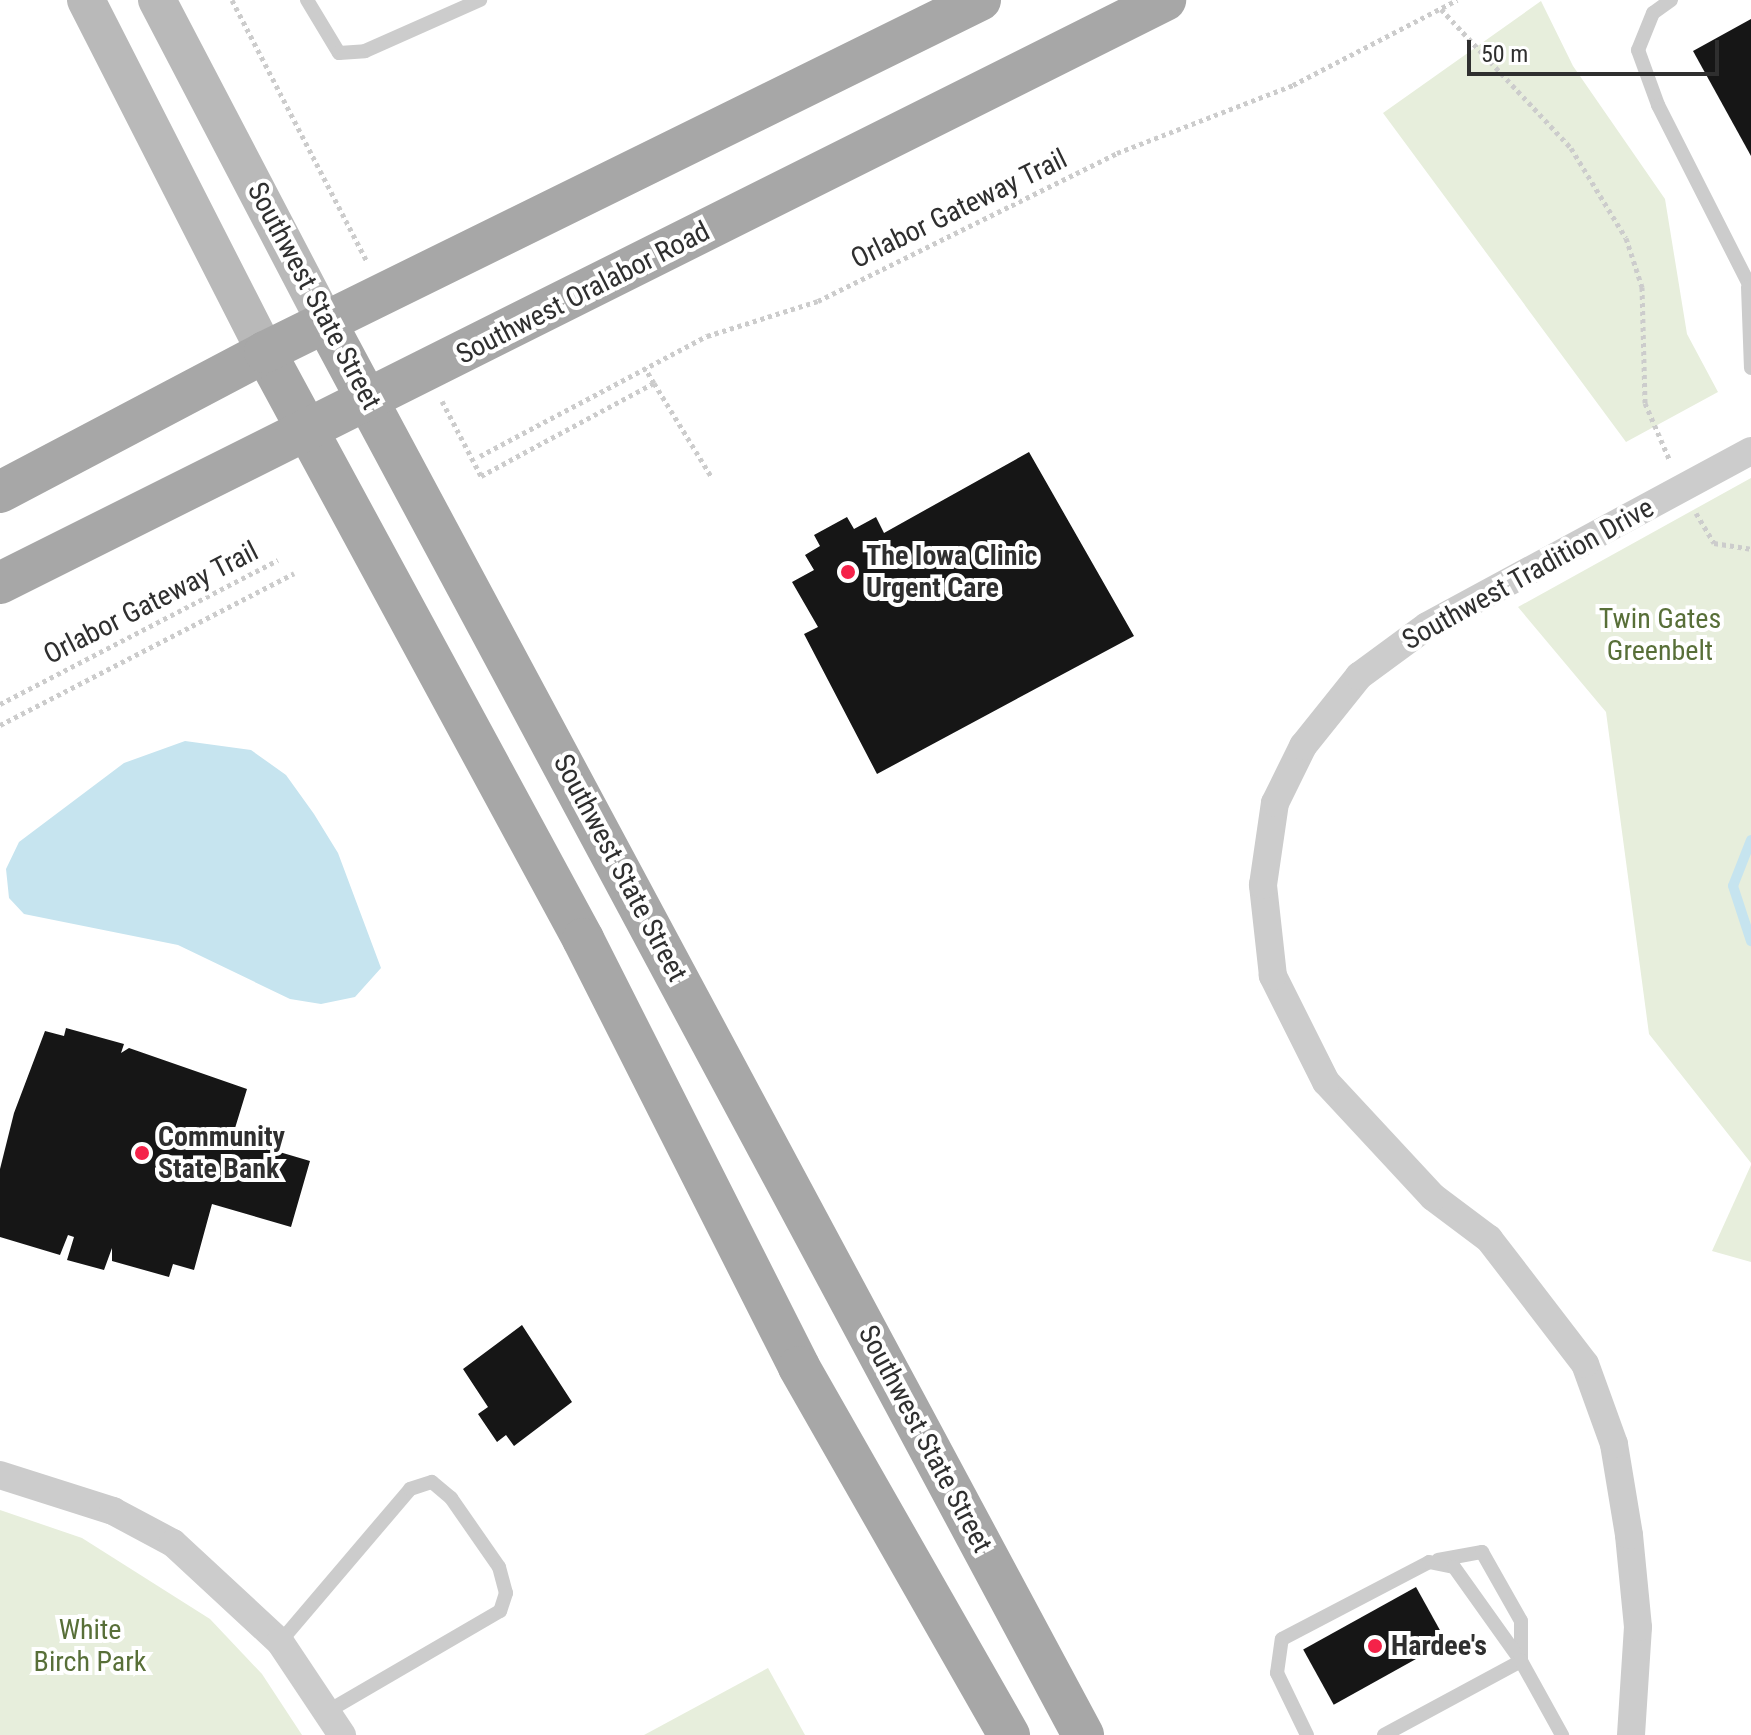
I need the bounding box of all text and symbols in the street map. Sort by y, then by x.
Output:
scale bar [1471,24,1723,74]
text: 50 m [1481,40,1528,68]
street label: Orlabor Gateway Trail [845,142,1073,276]
street label: Southwest State Street [240,177,388,415]
street label: Southwest Oralabor Road [451,215,715,371]
street label: Southwest Tradition Drive [1396,491,1660,657]
street label: Orlabor Gateway Trail [38,534,264,672]
place label: The Iowa Clinic Urgent Care [866,539,1037,605]
marker: The Iowa Clinic Urgent Care [837,561,859,583]
park label: Twin Gates Greenbelt [1599,602,1721,668]
street label: Southwest State Street [546,749,694,987]
place label: Community State Bank [158,1120,285,1186]
marker: Community State Bank [133,1144,151,1162]
street label: Southwest State Street [851,1320,999,1558]
park label: White Birch Park [34,1613,146,1679]
place label: Hardee's [1391,1629,1487,1663]
marker: Hardee's [1366,1637,1384,1655]

